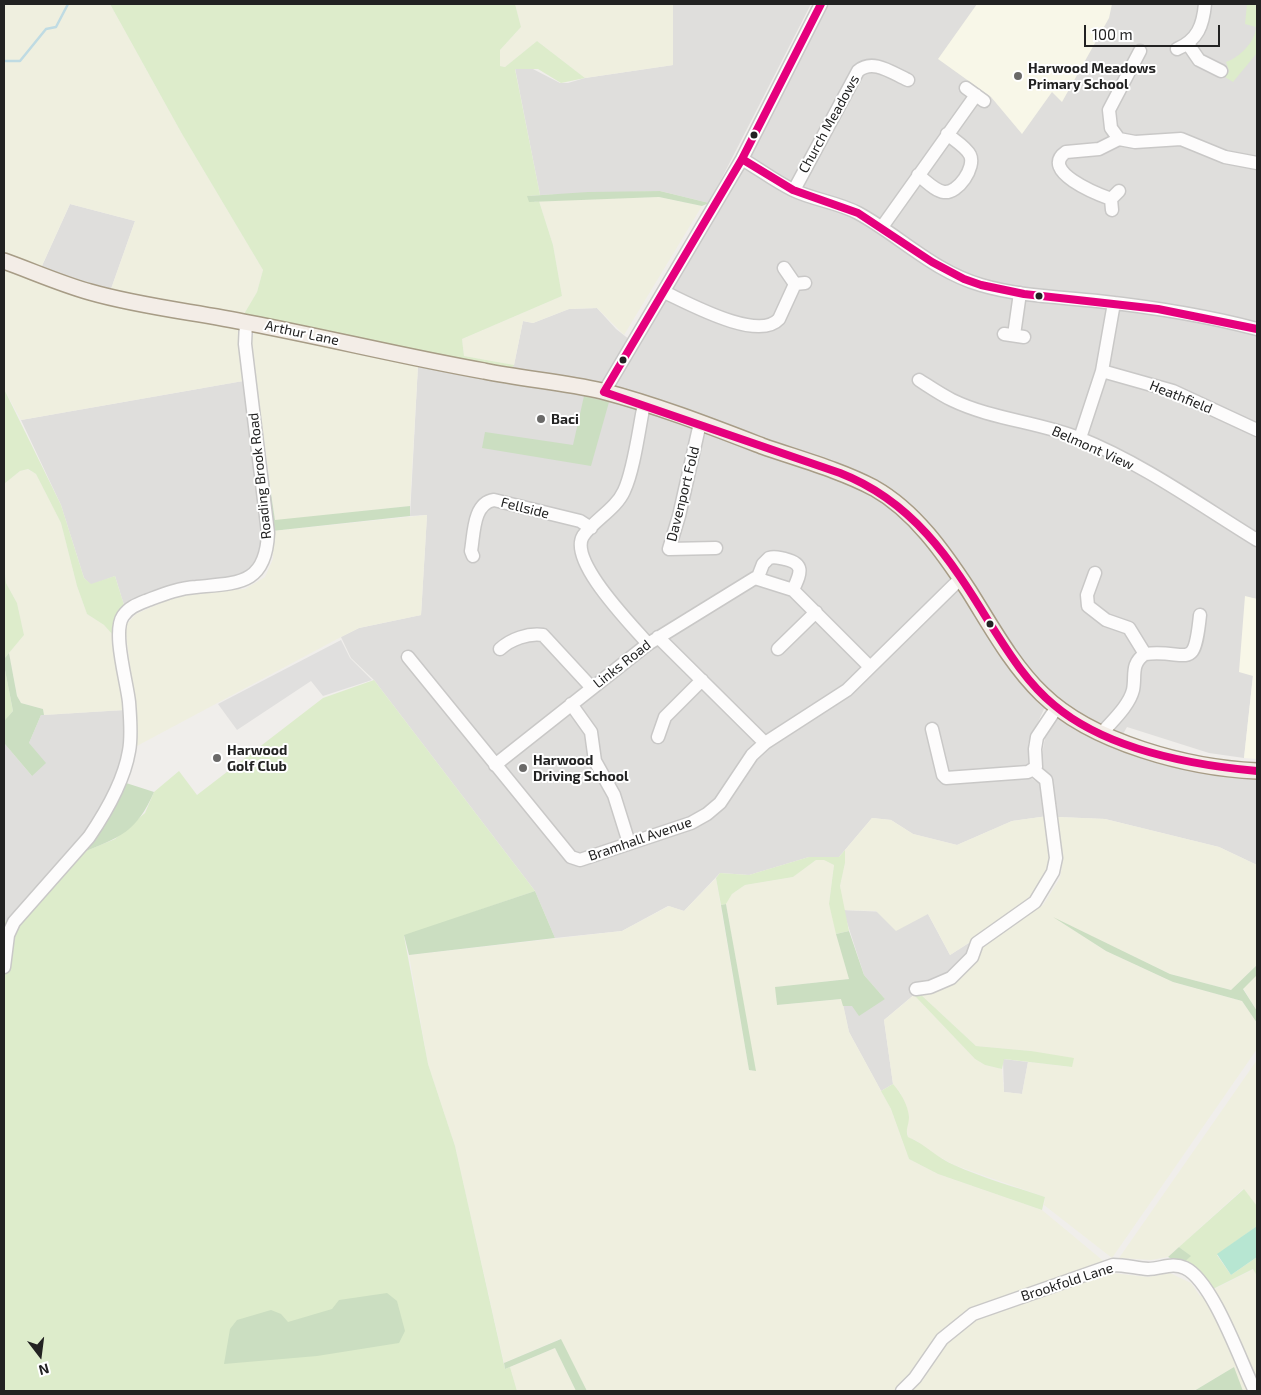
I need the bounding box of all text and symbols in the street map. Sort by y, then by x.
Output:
scale bar [1086,15,1222,47]
text: 100 m [1092,25,1133,43]
place label: Harwood Meadows Primary School [1028,60,1156,92]
marker: Harwood Meadows Primary School [1012,70,1024,82]
street label: Church Meadows [795,72,863,176]
unlabelled marker [749,130,759,140]
unlabelled marker [1034,291,1044,301]
street label: Arthur Lane [264,317,340,349]
unlabelled marker [618,355,628,365]
street label: Heathfield [1147,377,1215,417]
place label: Baci [551,411,579,427]
street label: Roading Brook Road [245,412,275,540]
marker: Baci [535,413,547,425]
street label: Belmont View [1049,422,1137,474]
street label: Davenport Fold [663,445,703,543]
street label: Fellside [499,494,551,522]
unlabelled marker [985,619,995,629]
street label: Links Road [590,636,654,692]
place label: Harwood Golf Club [227,742,287,774]
marker: Harwood Golf Club [211,752,223,764]
place label: Harwood Driving School [533,752,629,784]
marker: Harwood Driving School [517,762,529,774]
street label: Bramhall Avenue [586,813,694,865]
street label: Brookfold Lane [1019,1259,1115,1305]
north arrow [15,1330,65,1380]
text: N [37,1360,51,1379]

